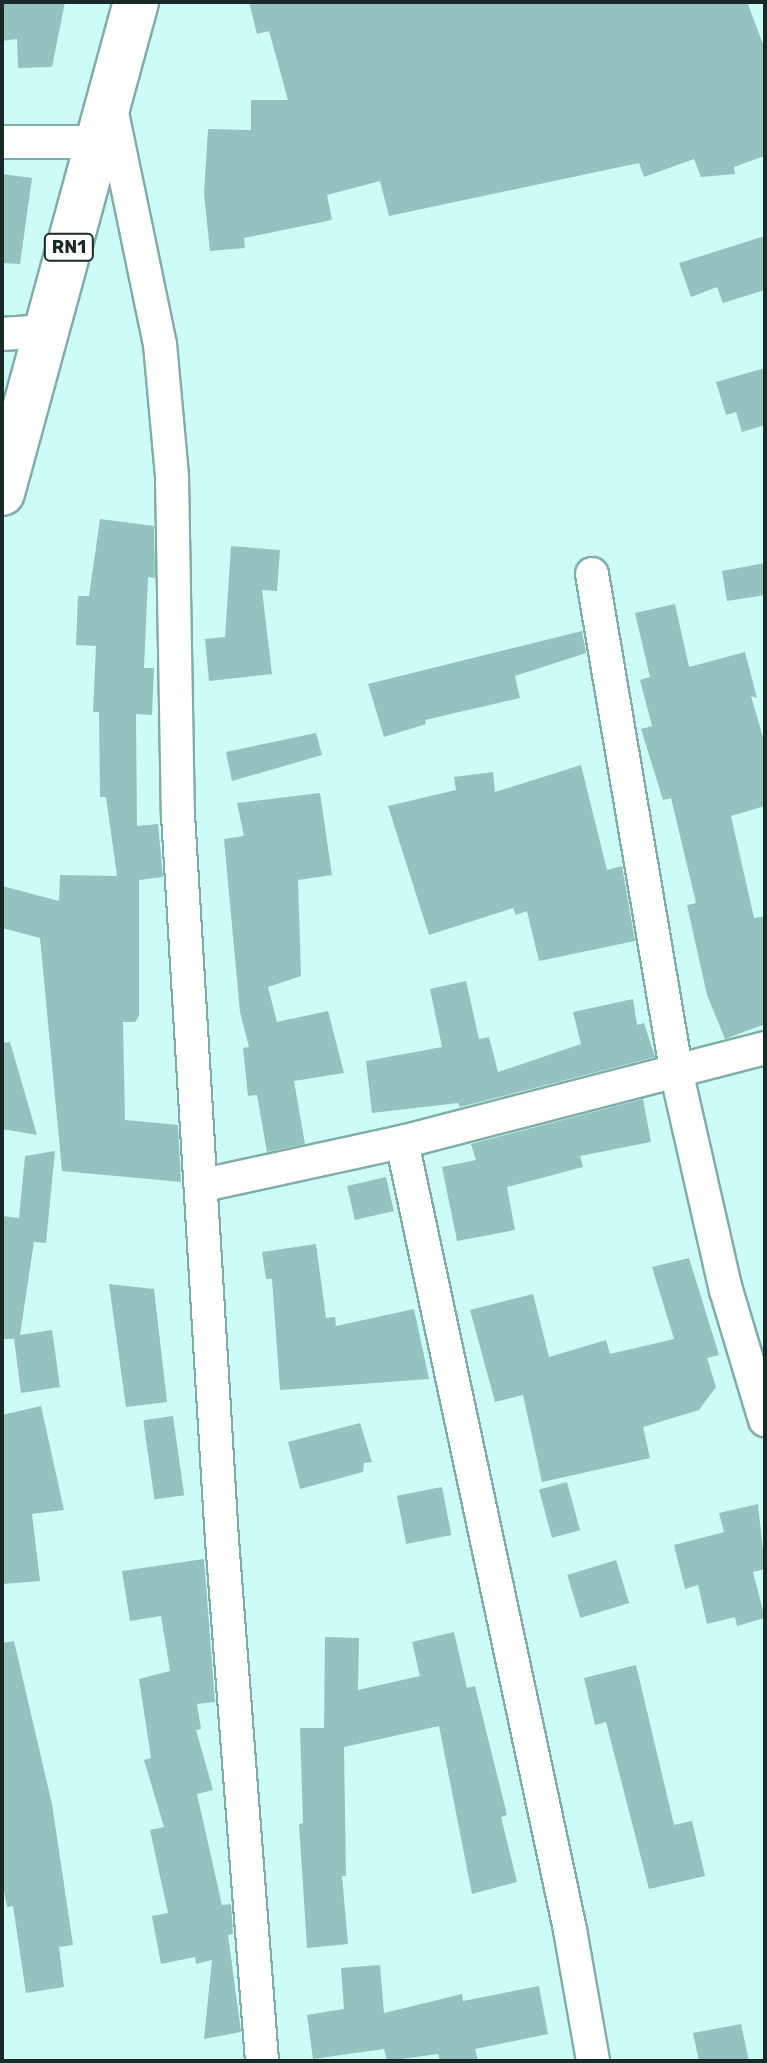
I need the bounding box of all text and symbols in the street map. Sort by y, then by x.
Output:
road number: RN1 [43,233,95,261]

